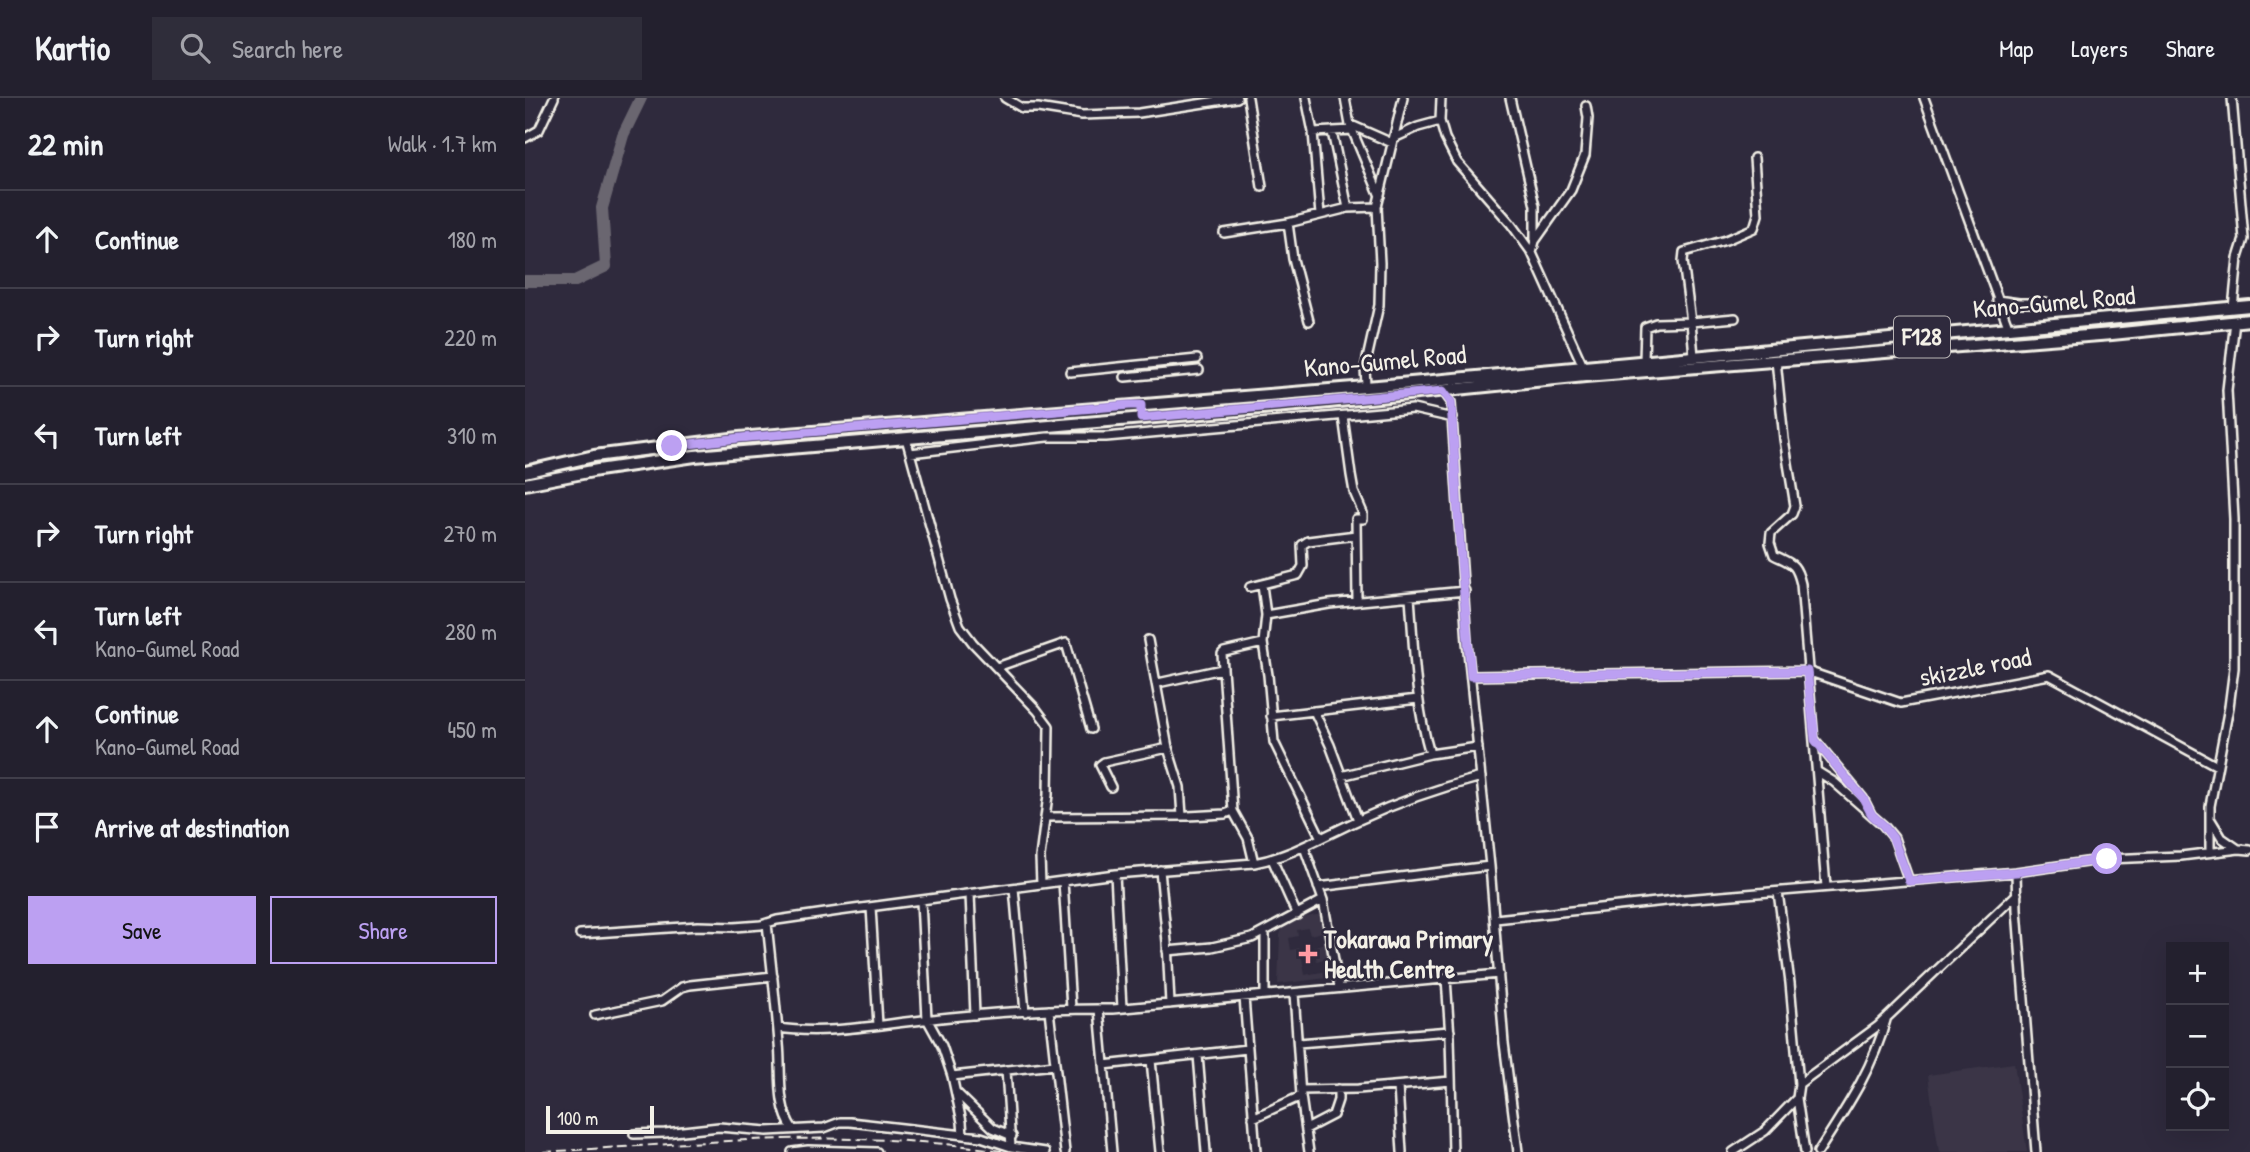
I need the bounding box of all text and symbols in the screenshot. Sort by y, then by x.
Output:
search box [152,17,642,80]
text: Kartio [35,26,110,70]
icon: search [176,29,214,67]
text: Search here [232,31,343,66]
text: Map [1999,32,2033,64]
text: Layers [2071,32,2128,64]
text: Share [2166,32,2215,64]
text: 22 min [28,124,104,164]
text: Walk · 1.7 km [388,128,497,159]
icon: ahead [28,220,66,258]
text: Continue [95,222,179,257]
text: 180 m [447,224,497,255]
street label: Kano-Gumel Road [1971,277,2137,326]
road number: F128 [1894,317,1950,358]
icon: right [28,318,66,356]
text: Turn right [95,320,193,355]
text: 220 m [444,322,497,353]
street label: Kano-Gumel Road [1302,336,1468,385]
icon: left [28,416,66,454]
text: Turn left [95,418,181,453]
text: 310 m [447,420,497,451]
route end [656,430,687,461]
icon: right [28,514,66,552]
text: Turn right [95,516,193,551]
text: 270 m [444,518,497,549]
text: Turn left [95,598,181,633]
icon: left [28,612,66,650]
text: 280 m [445,616,497,647]
text: Kano-Gumel Road [95,633,239,664]
street label: skizzle road [1916,639,2034,694]
text: Continue [95,696,179,731]
icon: ahead [28,710,66,748]
text: 450 m [447,714,497,745]
text: Kano-Gumel Road [95,731,239,762]
icon: arrive [28,808,66,846]
text: Arrive at destination [95,810,290,845]
route start [2091,843,2122,874]
button: Save [28,896,256,964]
button: Share [270,896,497,964]
place label: Tokarawa Primary Health Centre [1323,921,1493,986]
map controls [2166,942,2229,1131]
button: + [2166,942,2229,1005]
marker: Tokarawa Primary Health Centre [1298,944,1318,964]
button: − [2166,1005,2229,1068]
button: locate [2166,1068,2229,1131]
scale bar [546,1103,655,1135]
text: 100 m [557,1105,598,1131]

